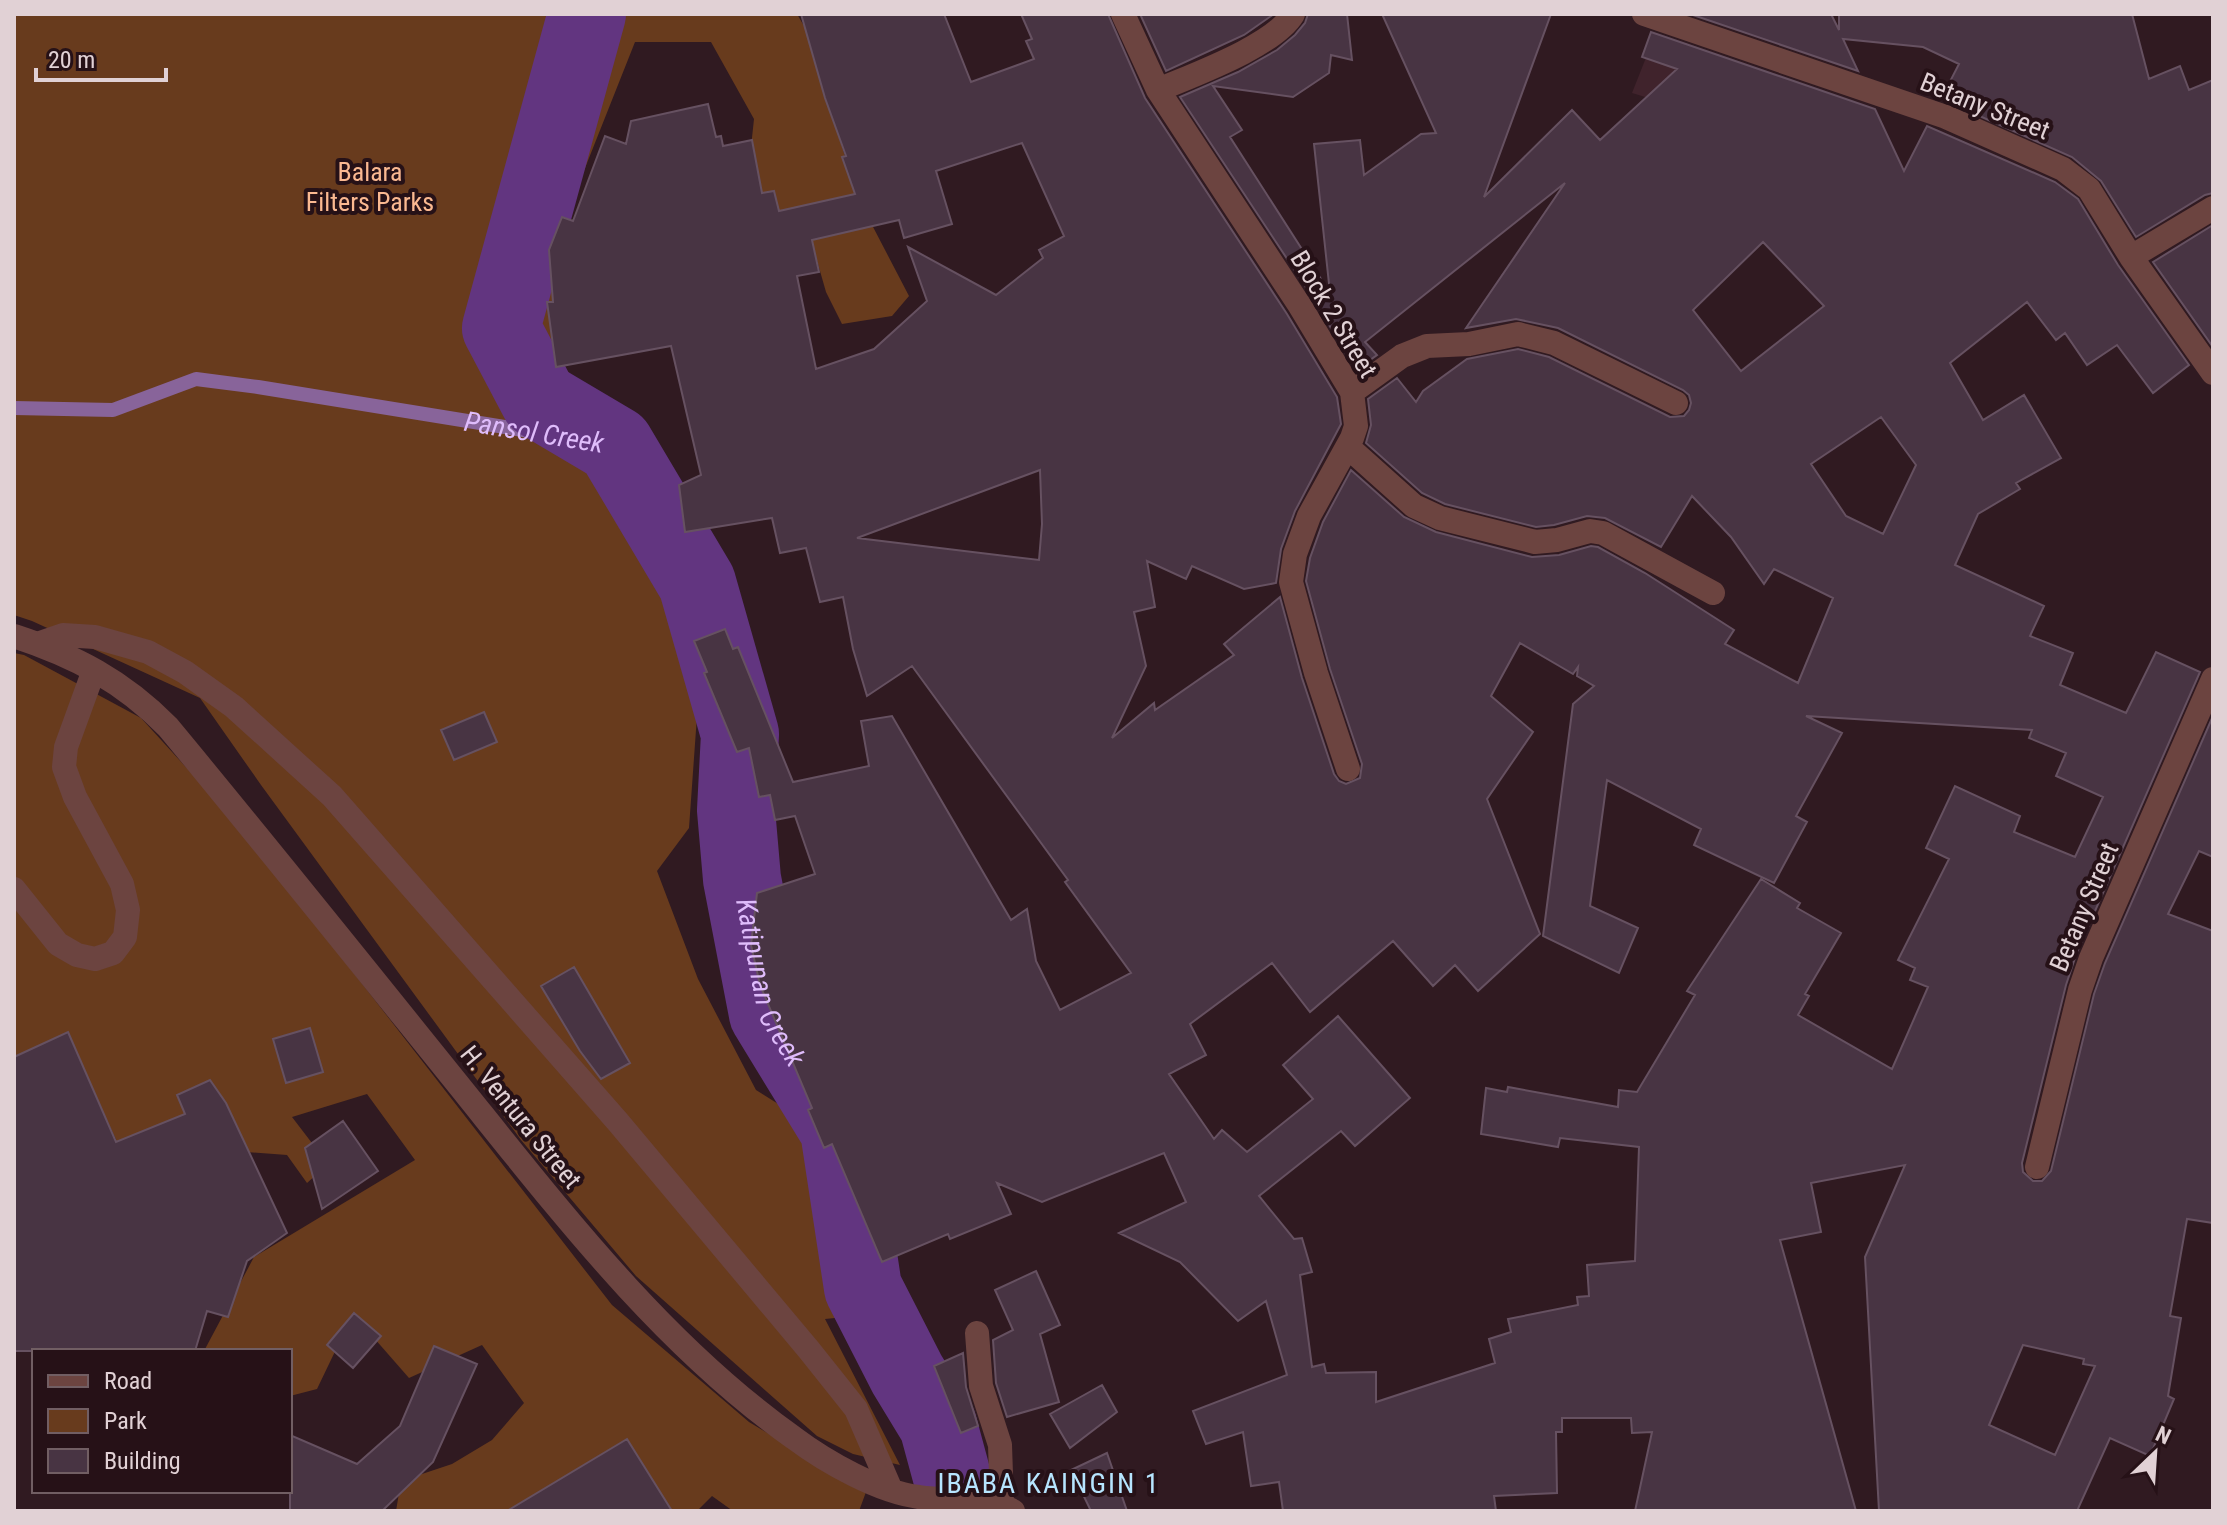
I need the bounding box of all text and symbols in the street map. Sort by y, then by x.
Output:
scale bar [36,32,166,82]
text: 20 m [48,46,95,74]
street label: Betany Street [1916,66,2054,146]
park label: Balara Filters Parks [306,157,434,217]
street label: Block 2 Street [1284,245,1384,383]
water label: Pansol Creek [462,405,607,460]
street label: Betany Street [2043,838,2125,976]
water label: Katipunan Creek [729,896,812,1073]
street label: H. Ventura Street [454,1040,588,1194]
legend [32,1349,292,1493]
text: Road [104,1367,152,1395]
text: Park [104,1407,147,1435]
north arrow [2115,1413,2195,1493]
text: N [2152,1421,2175,1450]
text: Building [104,1447,181,1475]
district label: IBABA KAINGIN 1 [937,1467,1161,1500]

